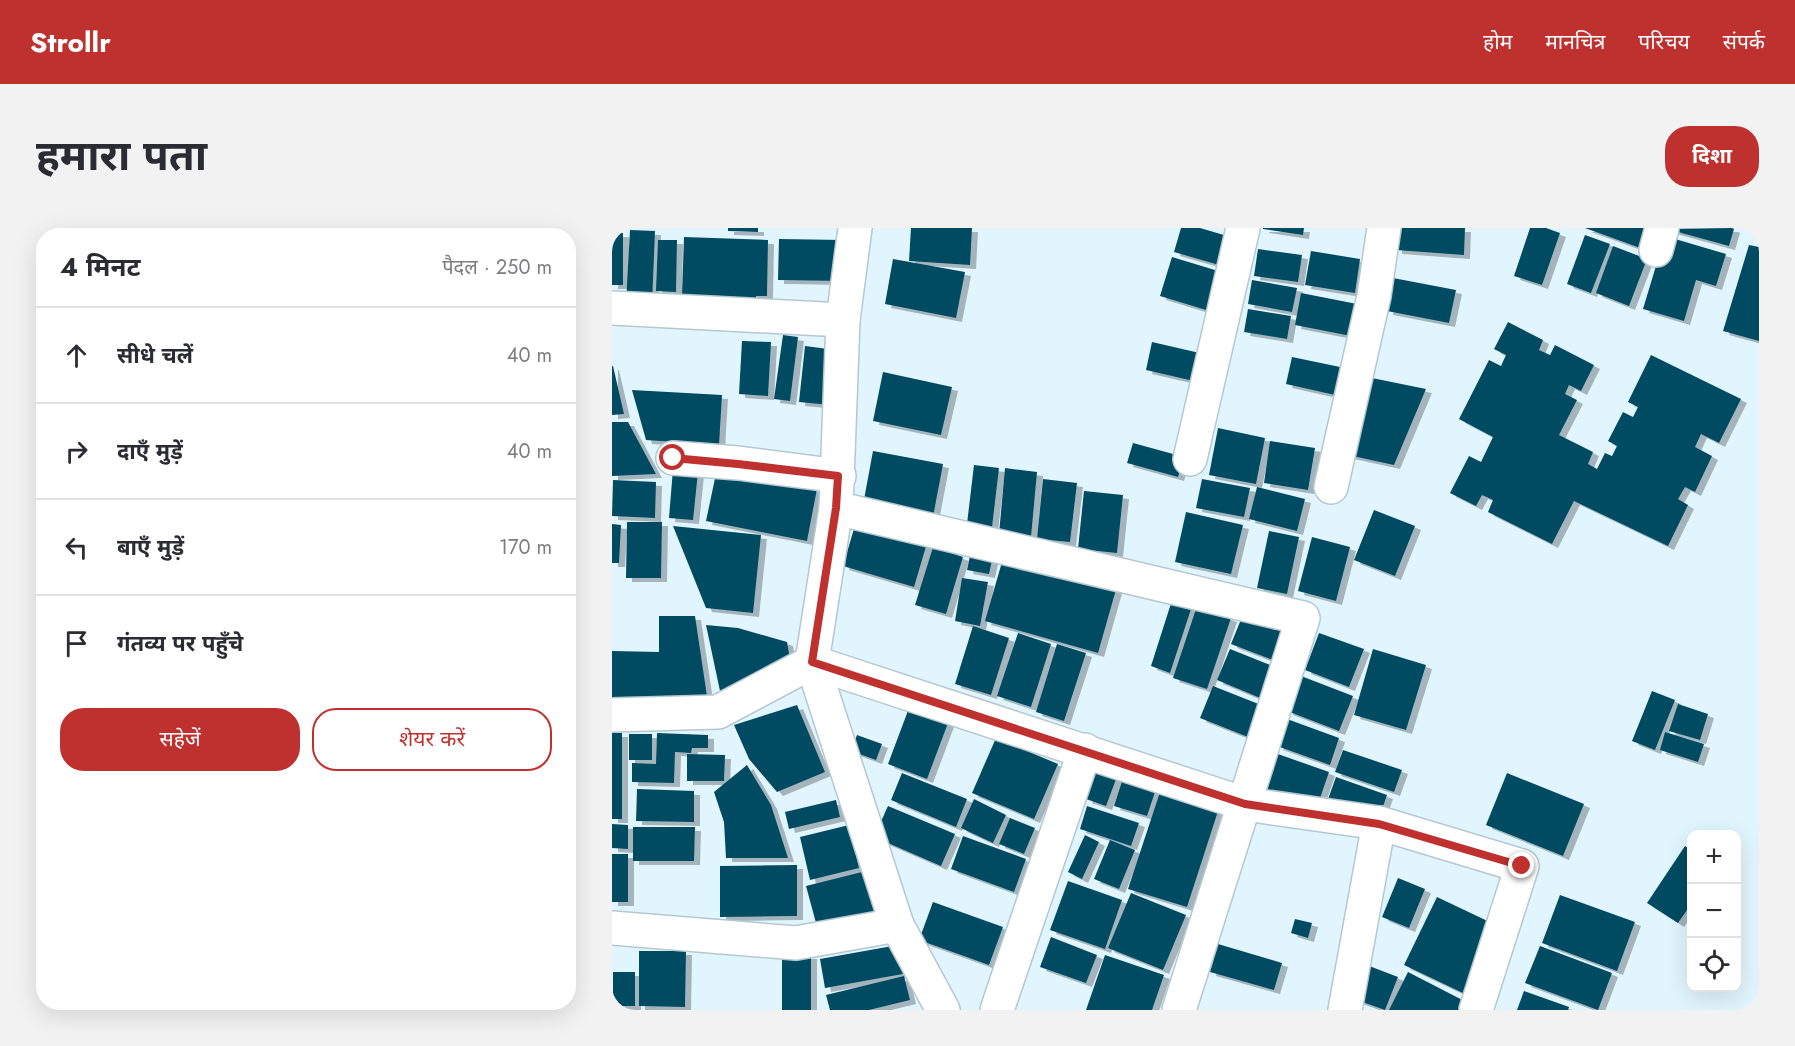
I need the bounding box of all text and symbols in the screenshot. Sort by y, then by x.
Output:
text: Strollr [30,22,111,63]
text: होम [1483,27,1512,57]
text: मानचित्र [1545,27,1605,57]
text: परिचय [1638,27,1690,57]
text: संपर्क [1723,27,1765,57]
text: हमारा पता [36,125,207,186]
button: दिशा [1665,126,1759,187]
text: 4 मिनट [60,248,141,286]
text: पैदल · 250 m [442,253,552,282]
icon: ahead [60,339,93,372]
text: सीधे चलें [117,339,193,371]
text: 40 m [507,341,552,370]
icon: right [60,435,93,468]
text: दाएँ मुड़ें [117,435,183,467]
text: 40 m [507,437,552,466]
route start [659,444,685,470]
icon: left [60,531,93,564]
text: बाएँ मुड़ें [117,531,184,563]
text: 170 m [499,533,552,562]
icon: arrive [60,627,93,660]
text: गंतव्य पर पहुँचे [117,627,243,659]
button: सहेजें [60,708,300,771]
button: शेयर करें [312,708,552,771]
map controls [1687,830,1741,992]
button: + [1687,830,1741,884]
route end [1508,852,1534,878]
button: − [1687,884,1741,938]
button: locate [1687,938,1741,992]

